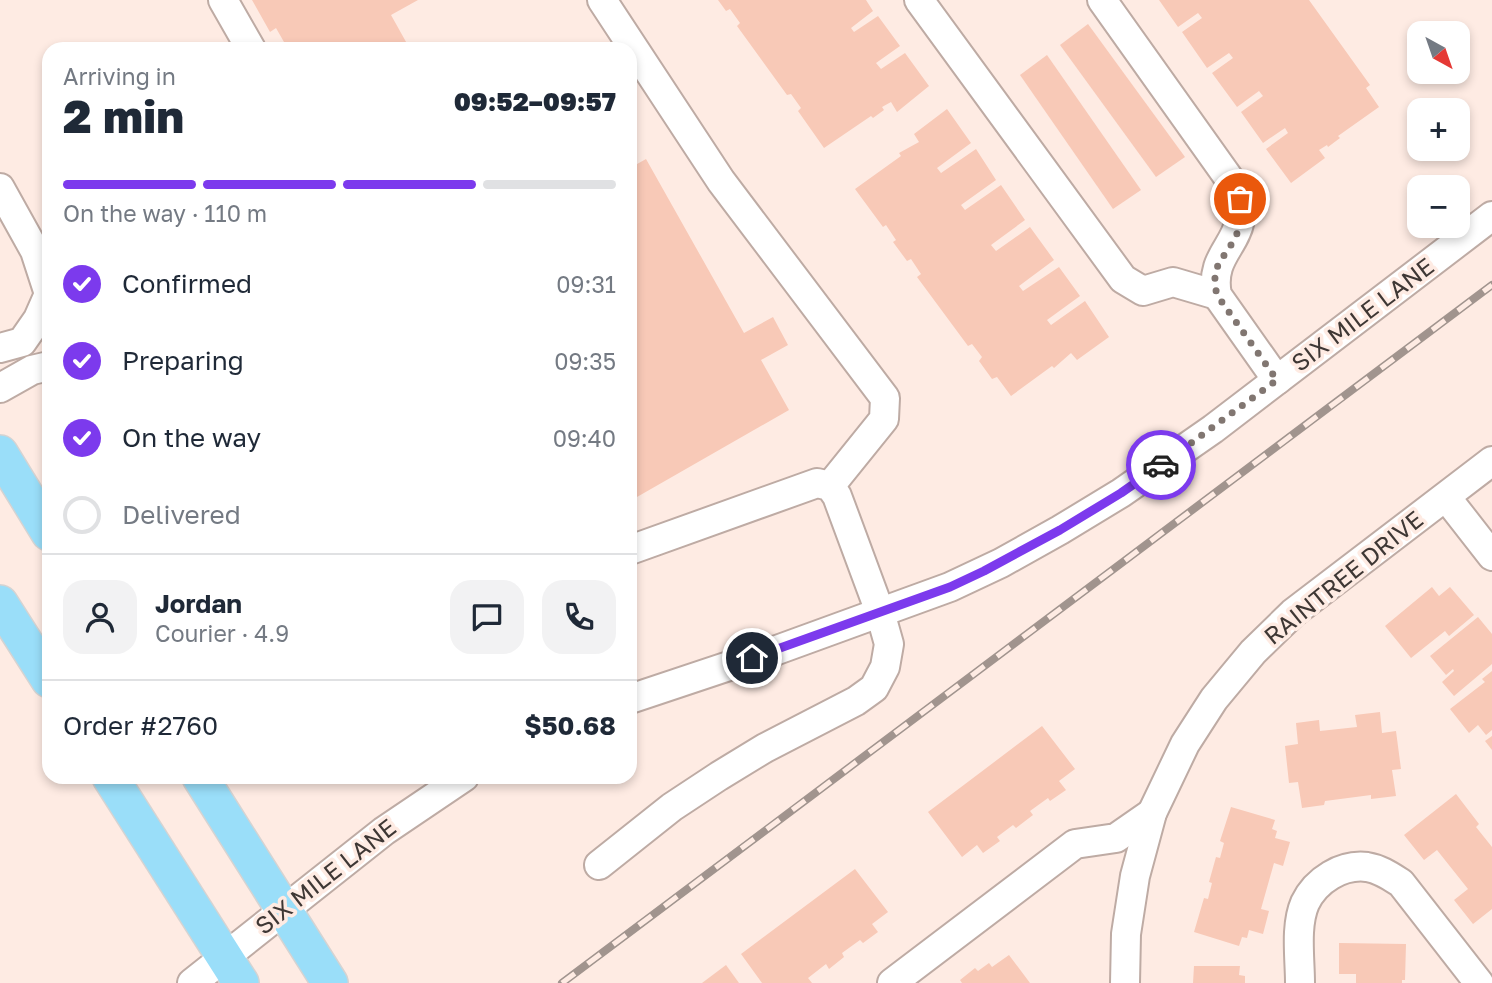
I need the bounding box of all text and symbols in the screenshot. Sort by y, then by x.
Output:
north arrow [1407,21,1470,84]
map controls [1407,21,1470,238]
text: Arriving in [63,62,176,90]
text: 09:52–09:57 [454,86,616,117]
text: 2 min [63,88,184,143]
button: + [1407,98,1470,161]
pin [1210,169,1270,229]
button: − [1407,175,1470,238]
icon: bag [1221,180,1259,218]
text: On the way · 110 m [63,199,267,227]
street label: SIX MILE LANE [1285,251,1439,377]
icon: check [63,265,101,303]
text: Confirmed [122,268,252,299]
text: 09:31 [556,270,616,298]
icon: check [63,342,101,380]
text: Preparing [122,345,244,376]
text: 09:35 [554,347,616,375]
icon: check [63,419,101,457]
text: On the way [122,422,261,453]
text: 09:40 [553,424,616,452]
courier [1126,430,1196,500]
icon: car [1142,446,1180,484]
text: Delivered [122,499,241,530]
street label: RAINTREE DRIVE [1258,504,1428,650]
button: person [63,580,137,654]
button: chat [450,580,524,654]
button: phone [542,580,616,654]
text: Jordan [155,588,242,619]
text: Courier · 4.9 [155,619,289,647]
pin [722,628,782,688]
icon: home [733,639,771,677]
text: Order #2760 [63,710,218,741]
text: $50.68 [524,710,616,741]
street label: SIX MILE LANE [249,812,401,940]

